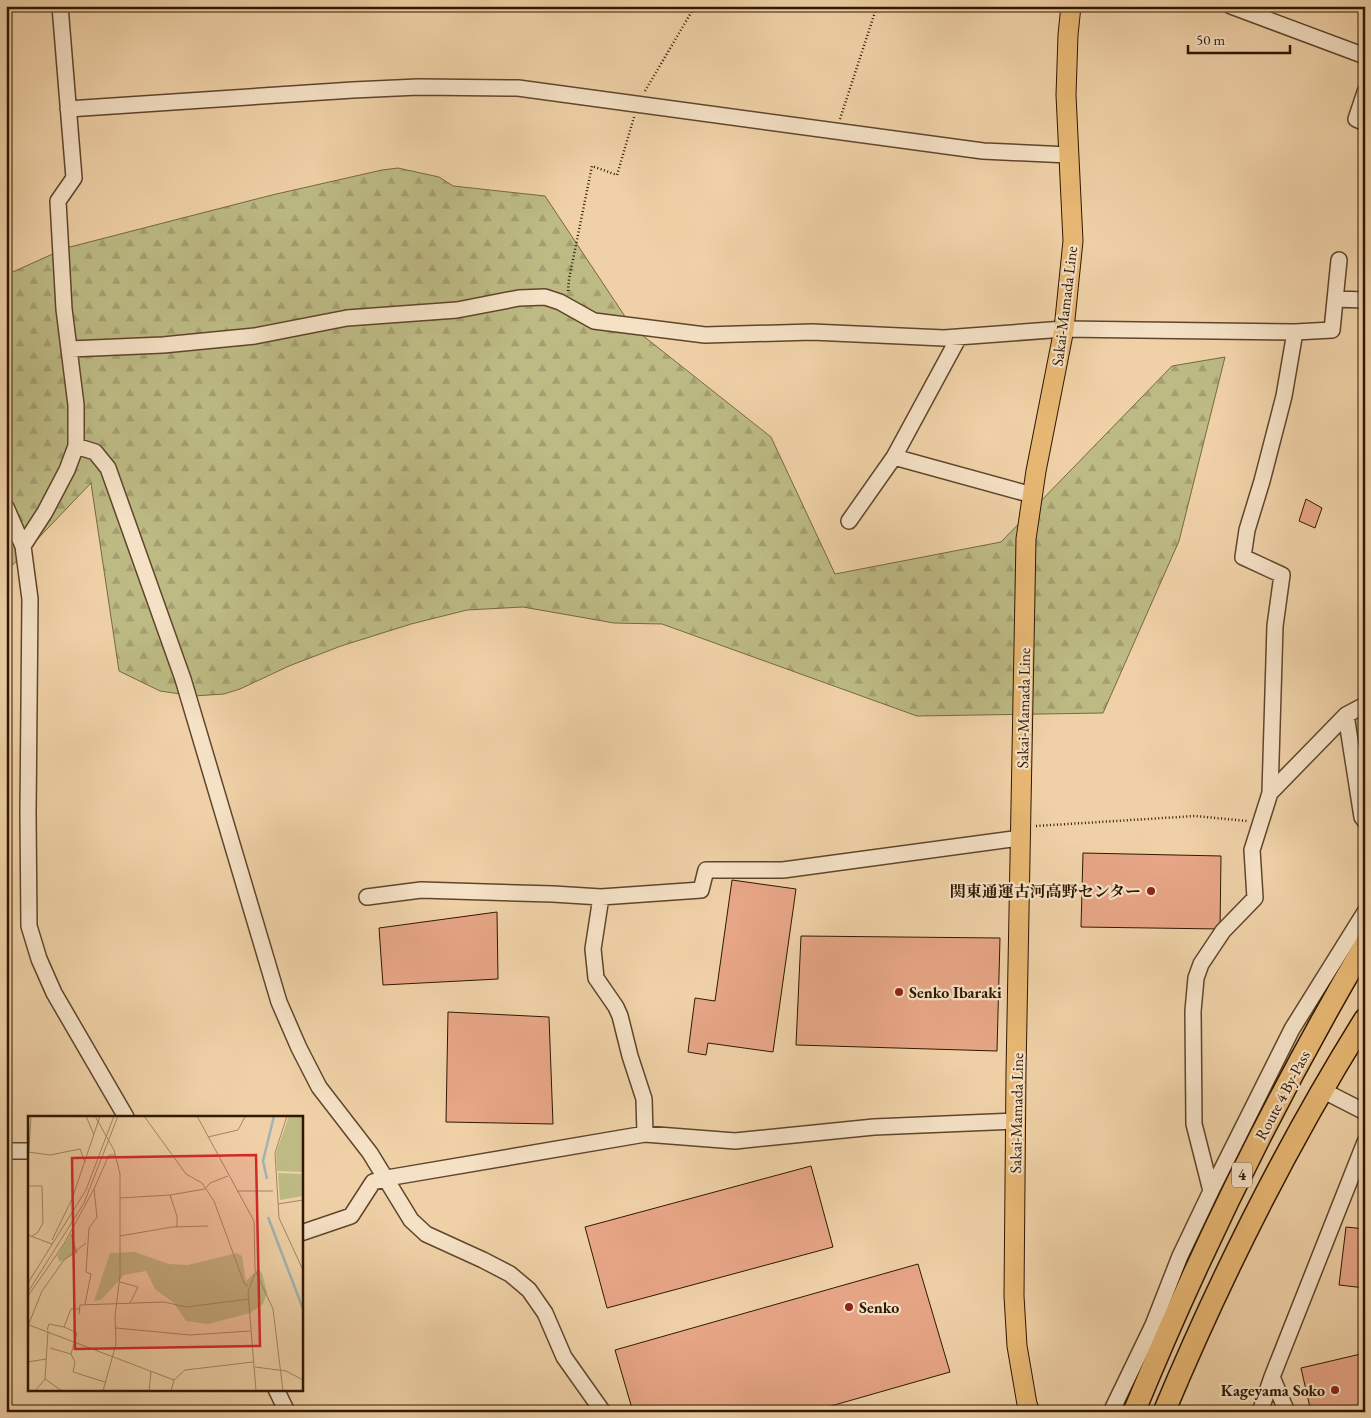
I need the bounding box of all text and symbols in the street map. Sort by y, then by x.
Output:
scale bar [1188,22,1291,54]
text: 50 m [1196,30,1225,49]
street label: Sakai-Mamada Line [1047,245,1082,367]
street label: Sakai-Mamada Line [1012,647,1035,769]
place label: 関東通運古河高野センター [950,881,1141,902]
marker: 関東通運古河高野センター [1145,885,1157,897]
place label: Senko Ibaraki [909,982,1002,1003]
marker: Senko Ibaraki [893,986,905,998]
street label: Route 4 By-Pass [1250,1047,1315,1144]
street label: Sakai-Mamada Line [1005,1052,1028,1174]
inset map [28,1116,302,1390]
road number: 4 [1232,1162,1252,1188]
place label: Senko [859,1297,899,1318]
marker: Senko [843,1301,855,1313]
place label: Kageyama Soko [1221,1380,1325,1401]
marker: Kageyama Soko [1329,1384,1341,1396]

